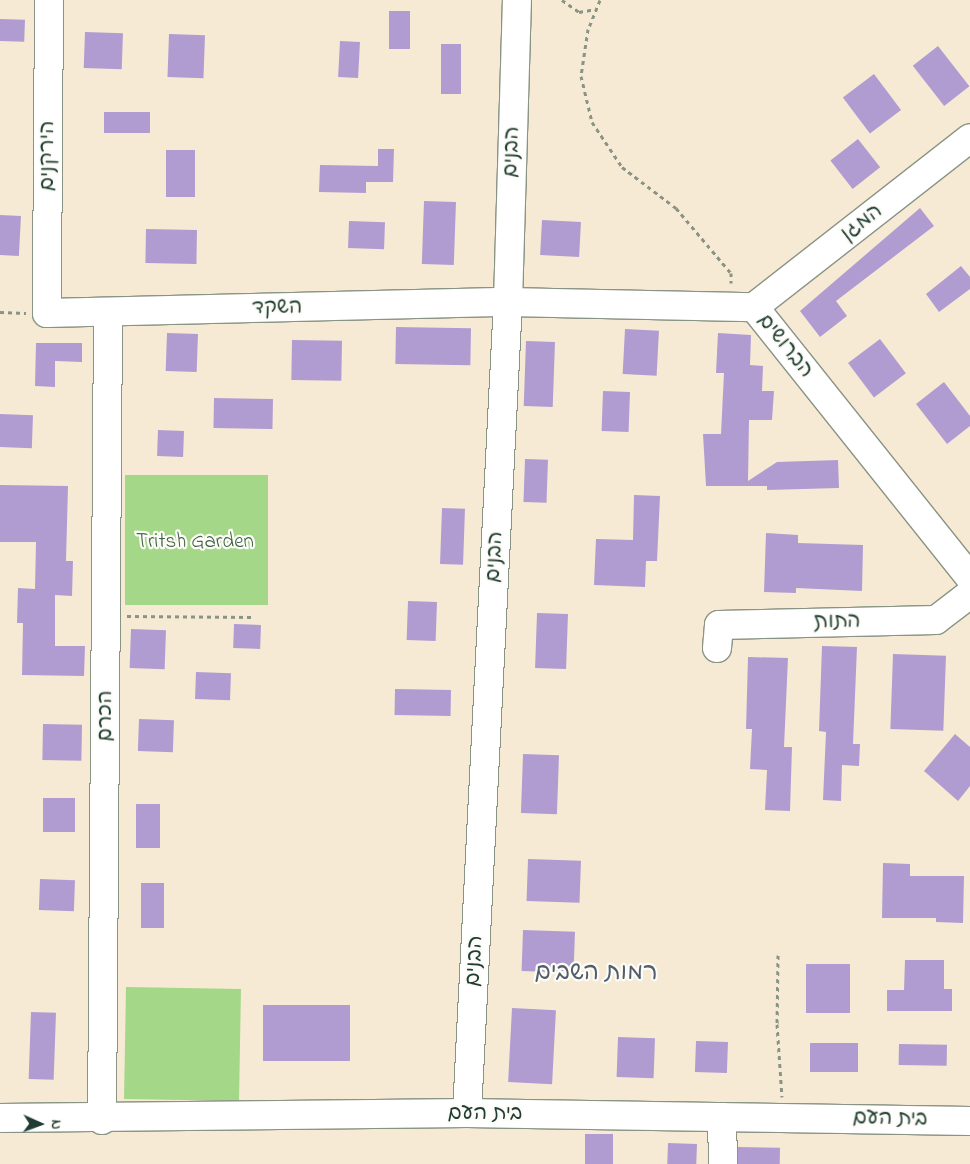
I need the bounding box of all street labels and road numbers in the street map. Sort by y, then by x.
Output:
street label: הירקנים [35,121,61,191]
street label: הבנים [499,126,525,178]
street label: המגן [836,199,888,247]
street label: השקד [252,295,302,321]
street label: הברושים [751,309,819,383]
street label: הבנים [481,531,509,583]
street label: התות [813,609,861,635]
street label: הכרם [93,690,119,742]
street label: הבנים [461,935,489,987]
street label: בית העם [448,1101,522,1127]
street label: בית העם [852,1106,928,1132]

